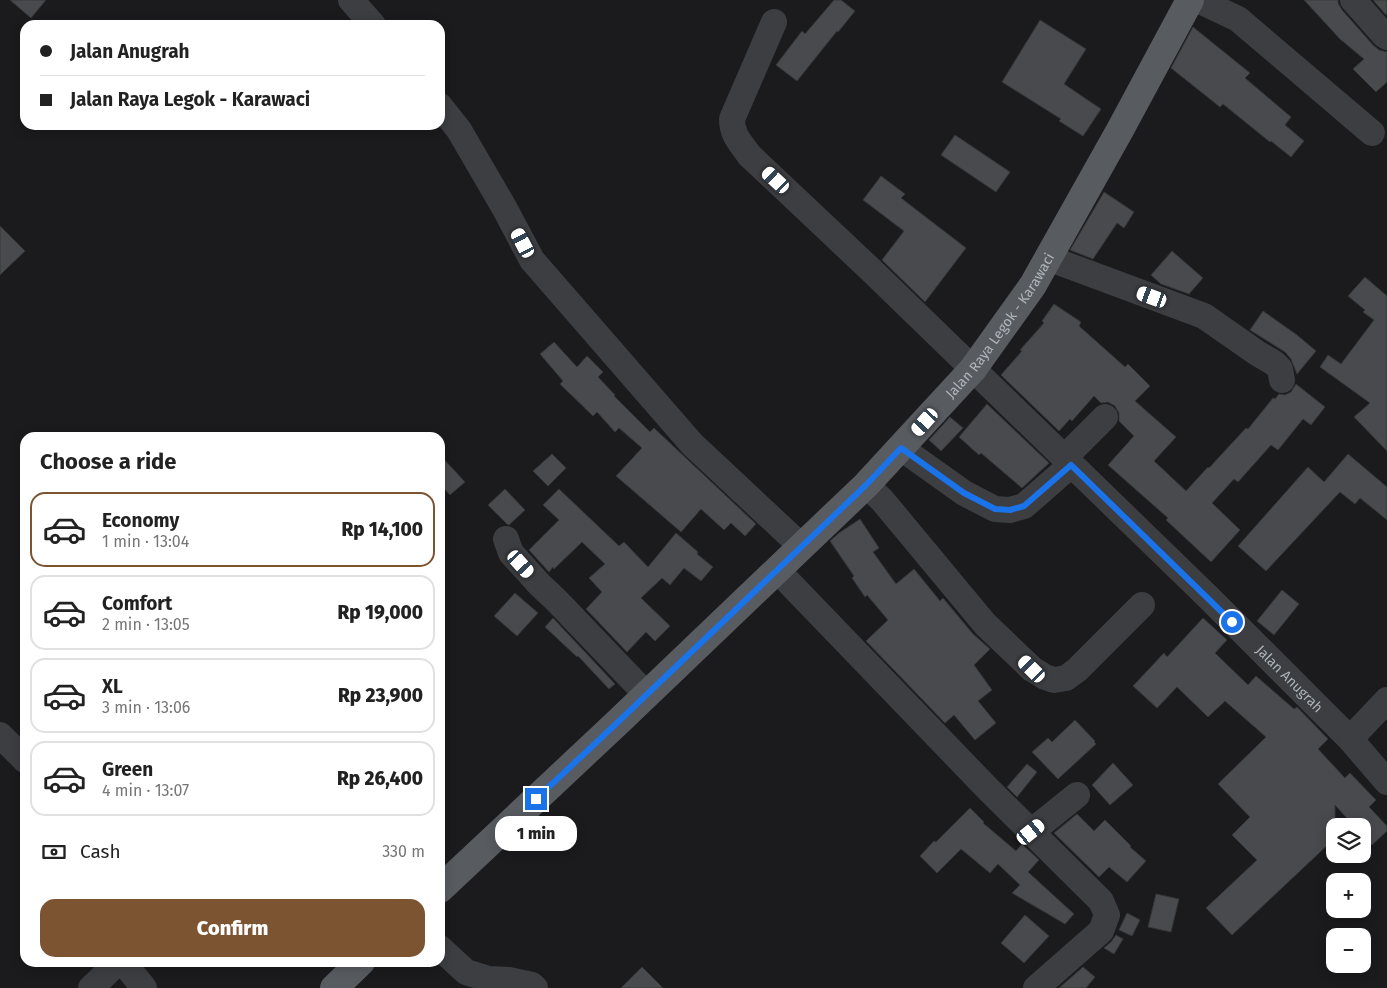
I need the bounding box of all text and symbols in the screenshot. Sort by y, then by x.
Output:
text: Jalan Anugrah [70,40,190,63]
text: Jalan Raya Legok - Karawaci [70,88,310,111]
car [759,164,792,196]
car [509,226,536,260]
street label: Jalan Raya Legok - Karawaci [942,250,1058,402]
car [1135,285,1168,309]
car [909,406,940,438]
text: Choose a ride [40,448,176,475]
icon: car [42,507,87,552]
text: Economy [102,509,179,532]
text: Rp 14,100 [341,518,423,541]
text: 1 min · 13:04 [102,532,189,551]
car [505,548,536,580]
icon: car [42,590,87,635]
text: Comfort [102,592,172,615]
text: Rp 19,000 [338,601,423,624]
route start [1221,611,1243,633]
text: 2 min · 13:05 [102,615,190,634]
street label: Jalan Anugrah [1252,642,1326,716]
car [1016,653,1047,685]
icon: car [42,673,87,718]
text: XL [102,675,123,698]
text: Rp 23,900 [338,684,423,707]
text: 3 min · 13:06 [102,698,190,717]
icon: car [42,756,87,801]
text: Green [102,758,153,781]
text: Rp 26,400 [337,767,423,790]
text: 4 min · 13:07 [102,781,189,800]
route end [525,788,547,810]
callout: 1 min [495,816,577,852]
car [1014,817,1047,847]
map controls [1326,818,1371,973]
button: layers [1326,818,1371,863]
text: 1 min [517,824,555,843]
icon: cash [40,838,68,866]
text: Cash [80,840,121,863]
text: 330 m [382,842,425,861]
button: + [1326,873,1371,918]
button: Confirm [40,899,425,957]
button: − [1326,928,1371,973]

